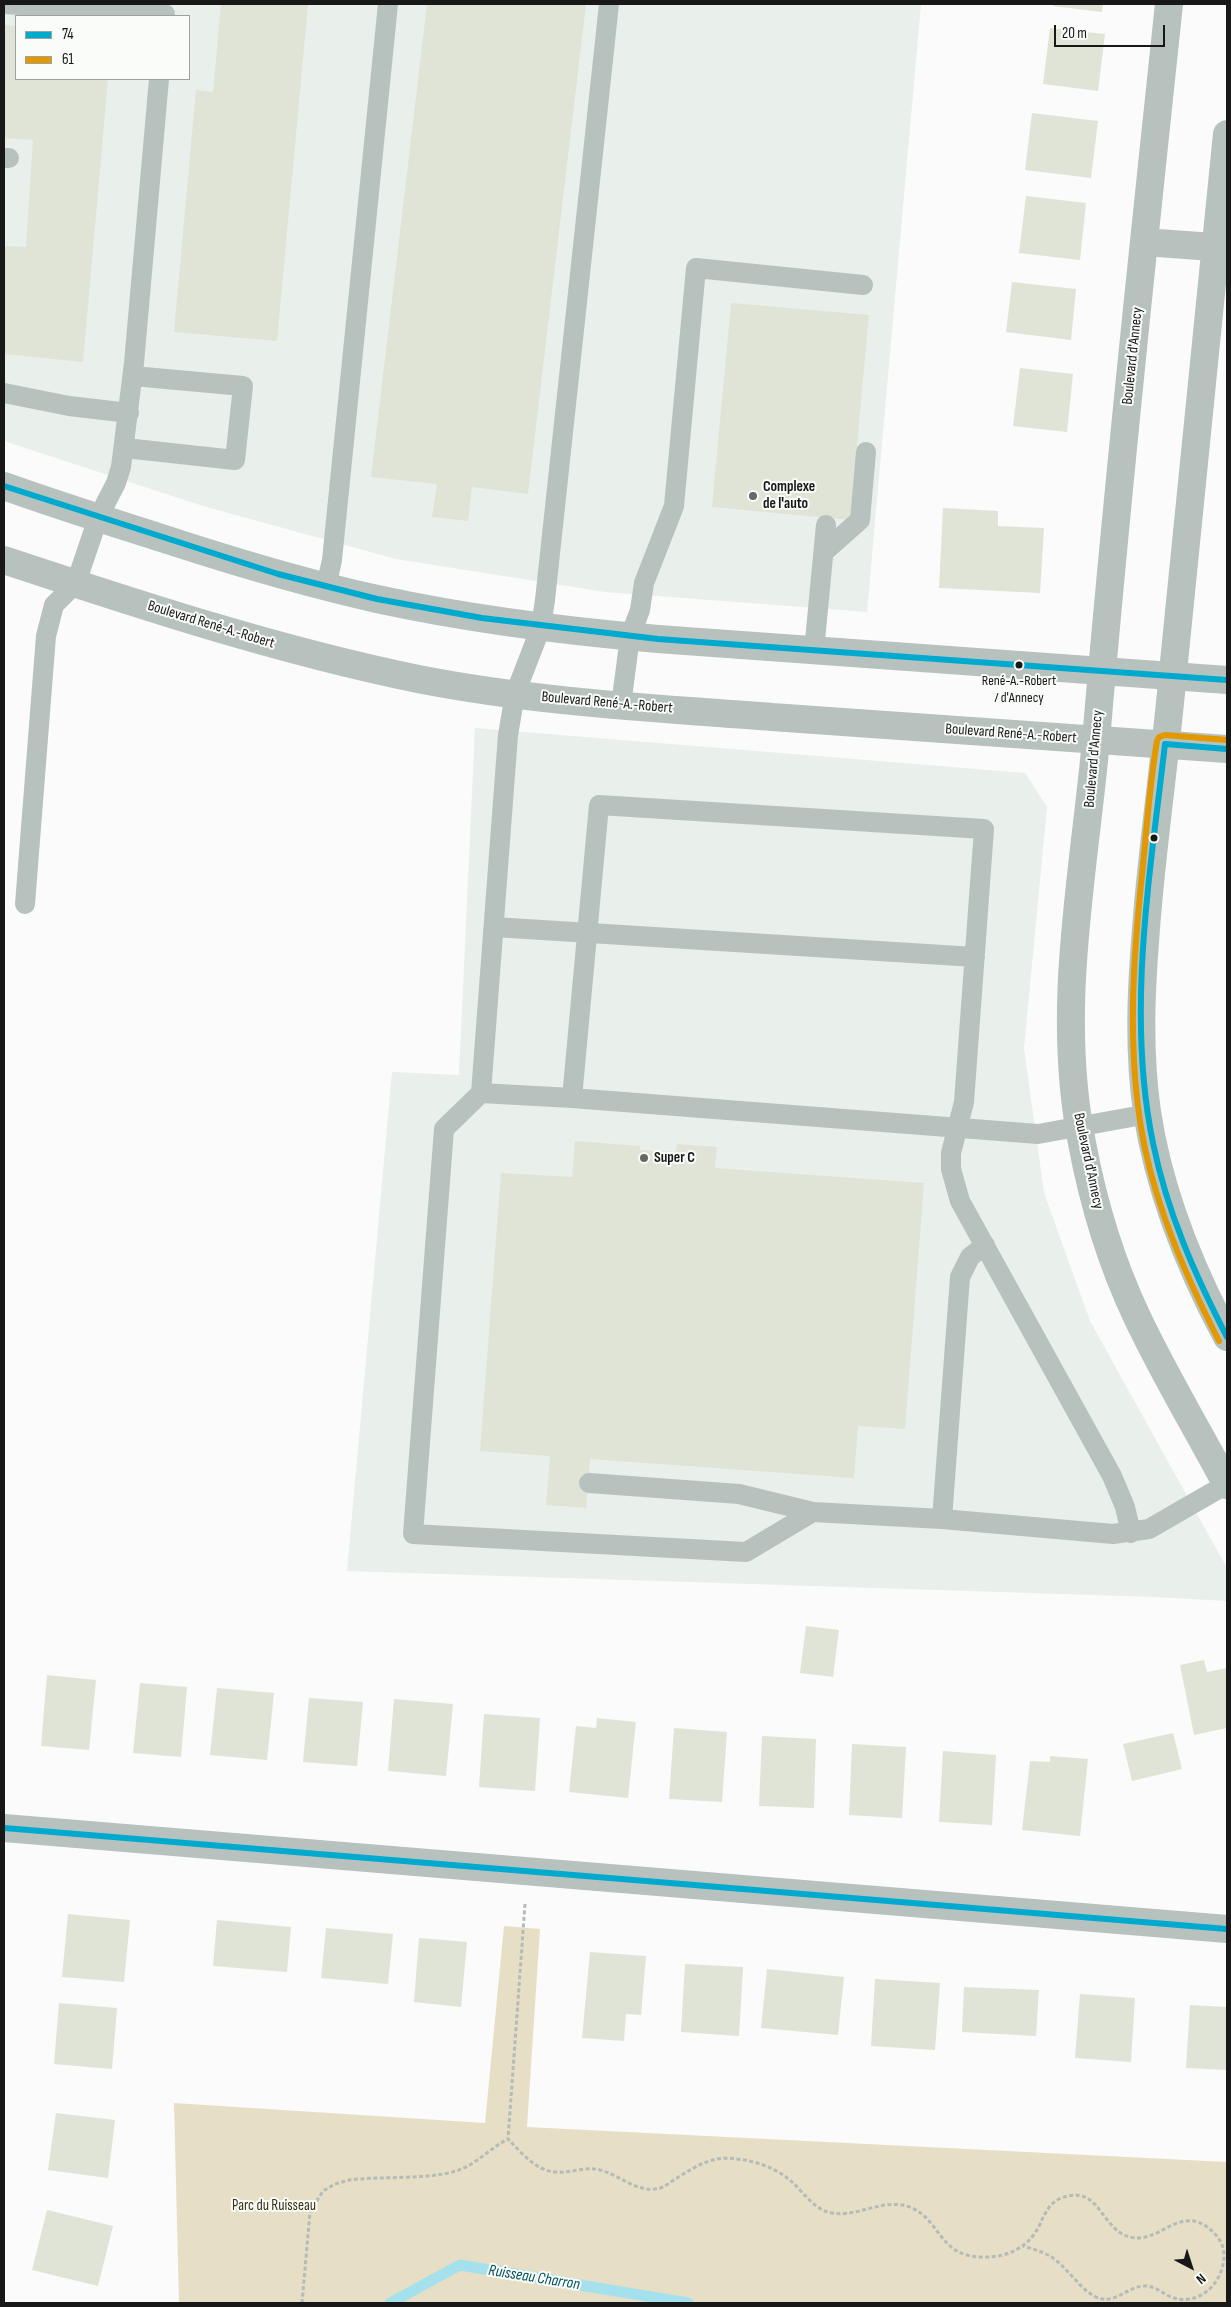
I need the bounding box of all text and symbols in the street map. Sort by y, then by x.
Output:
legend [15,15,190,80]
scale bar [1056,15,1167,47]
text: 20 m [1062,24,1087,43]
text: 74 [62,25,74,44]
text: 61 [62,50,74,69]
street label: Boulevard d'Annecy [1119,306,1147,406]
place label: Complexe de l'auto [763,478,815,513]
marker: Complexe de l'auto [747,490,759,502]
street label: Boulevard René-A.-Robert [145,597,277,653]
marker: René-A.-Robert / d'Annecy [1014,660,1024,670]
place label: René-A.-Robert / d'Annecy [982,673,1056,706]
street label: Boulevard René-A.-Robert [541,688,673,718]
street label: Boulevard d'Annecy [1081,709,1107,809]
street label: Boulevard René-A.-Robert [945,720,1077,748]
unlabelled marker [1149,833,1159,843]
street label: Boulevard d'Annecy [1069,1111,1107,1211]
place label: Super C [654,1149,695,1167]
marker: Super C [638,1152,650,1164]
park label: Parc du Ruisseau [232,2197,316,2215]
north arrow [1166,2242,1216,2292]
water label: Ruisseau Charron [487,2261,581,2295]
text: N [1193,2270,1209,2288]

